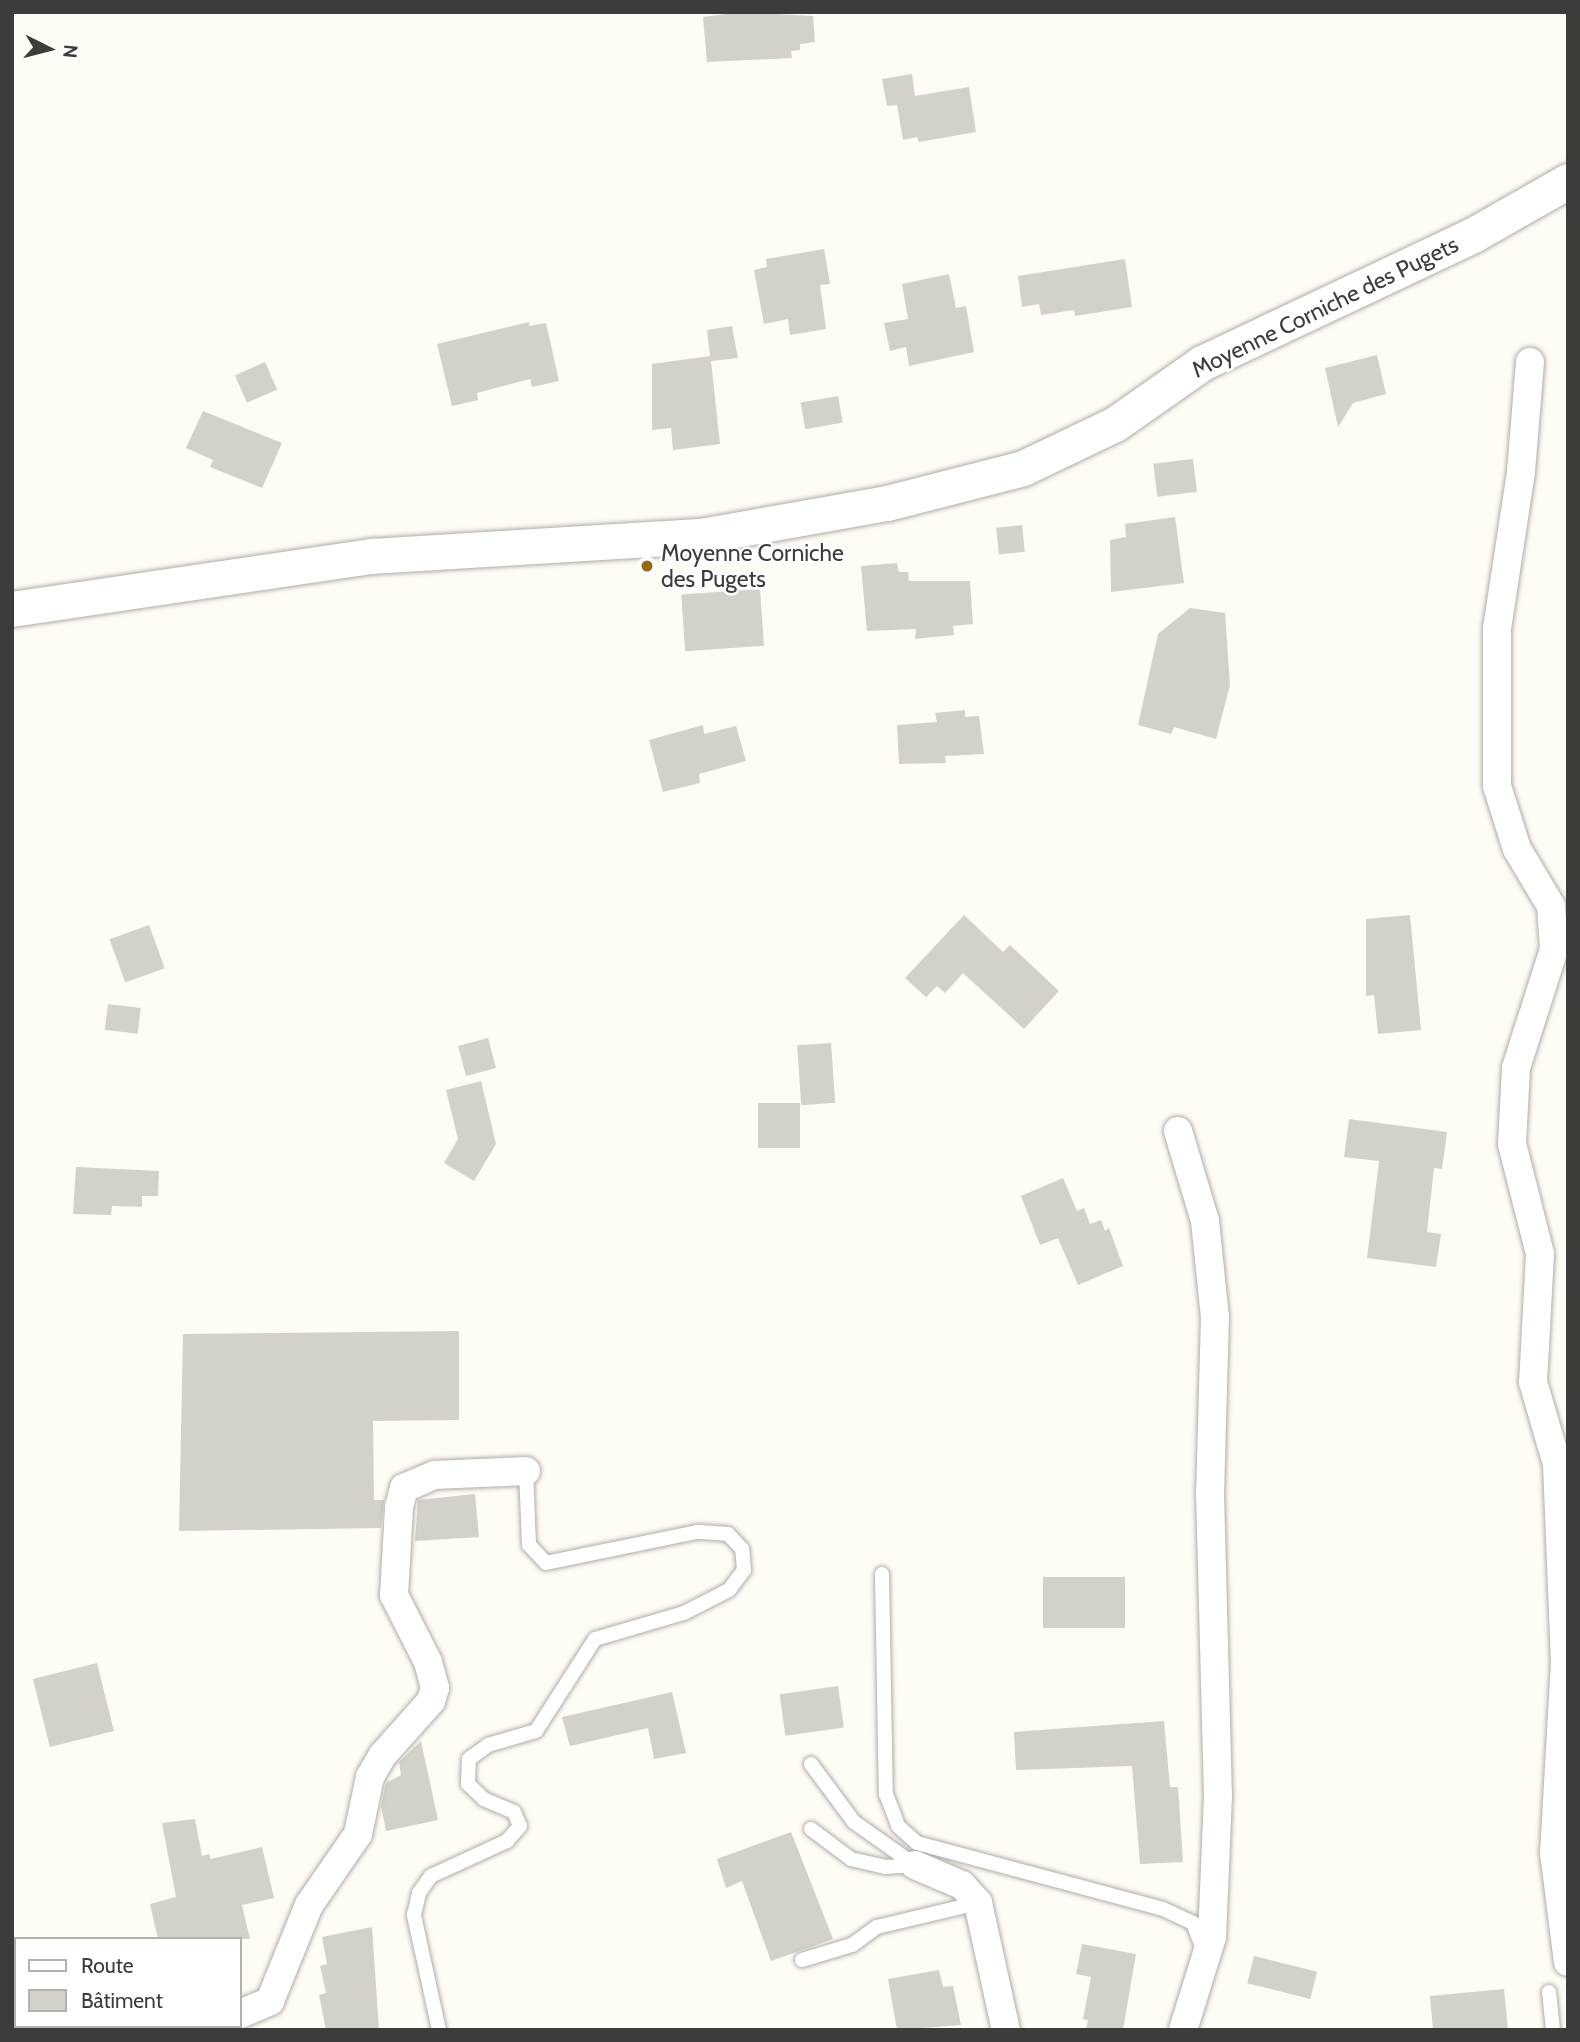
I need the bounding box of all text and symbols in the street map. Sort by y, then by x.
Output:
north arrow [14,14,84,84]
text: N [58,43,83,59]
street label: Moyenne Corniche des Pugets [1187,230,1463,384]
place label: Moyenne Corniche des Pugets [661,539,844,593]
marker: Moyenne Corniche des Pugets [639,558,655,574]
legend [14,1937,242,2028]
text: Route [81,1953,134,1978]
text: Bâtiment [81,1988,163,2013]

